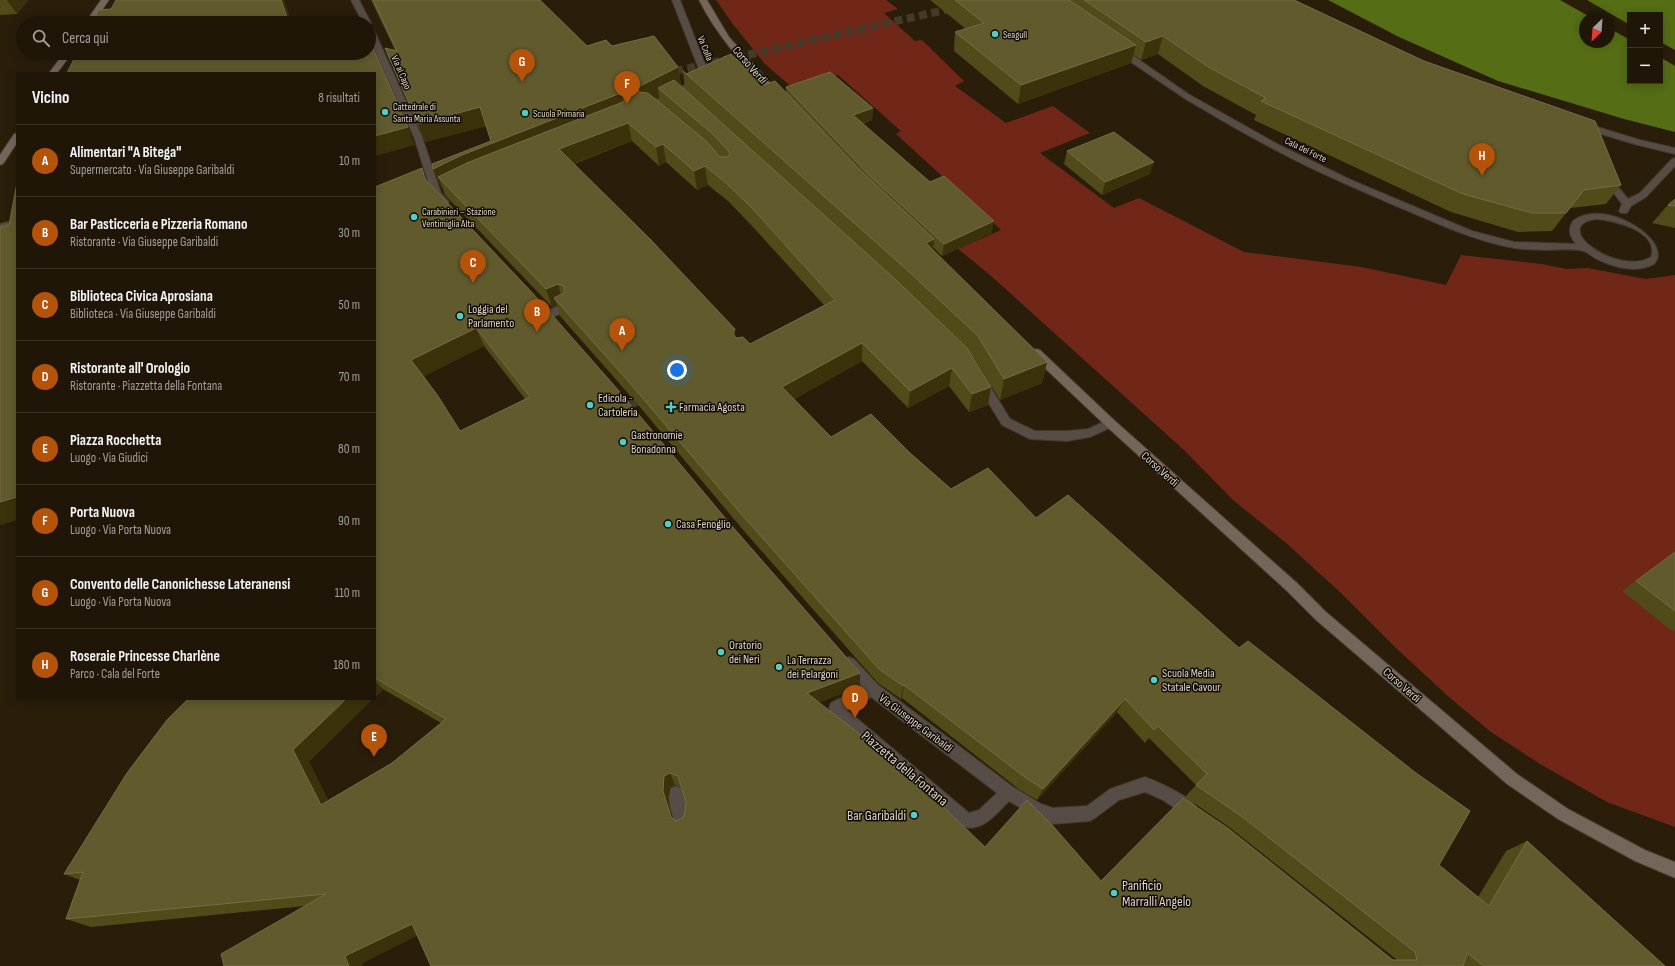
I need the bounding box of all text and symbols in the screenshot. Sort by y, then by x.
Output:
north arrow [1579,12,1615,48]
map controls [1627,12,1663,84]
button: + [1627,12,1663,48]
search box [16,16,376,60]
icon: search [30,27,52,49]
text: Cerca qui [62,29,109,48]
marker: Seagull [990,29,1000,39]
place label: Seagull [1003,29,1027,41]
street label: Va Colla [695,34,716,63]
street label: Corso Verdi [729,43,770,87]
button: − [1627,48,1663,84]
pin: G [509,49,535,82]
street label: Via al Capo [389,54,414,91]
pin: F [614,71,640,104]
text: Vicino [32,88,69,108]
text: 8 risultati [318,90,360,106]
place label: Cattedrale di Santa Maria Assunta [393,101,461,125]
marker: Cattedrale di Santa Maria Assunta [380,107,390,117]
marker: Scuola Primaria [520,108,530,118]
place label: Scuola Primaria [533,108,585,120]
street label: Cala del Forte [1283,135,1329,165]
text: Alimentari "A Bitega" [70,143,181,162]
pin: H [1469,143,1495,176]
text: A [42,153,48,169]
text: 10 m [339,153,360,169]
text: Supermercato · Via Giuseppe Garibaldi [70,162,234,178]
place label: Carabinieri – Stazione Ventimiglia Alta [422,206,496,230]
marker: Carabinieri – Stazione Ventimiglia Alta [409,212,419,222]
text: Bar Pasticceria e Pizzeria Romano [70,215,247,234]
text: B [42,225,48,241]
text: 30 m [338,225,360,241]
text: Ristorante · Via Giuseppe Garibaldi [70,234,218,250]
pin: C [460,250,486,283]
text: Biblioteca Civica Aprosiana [70,287,213,306]
text: C [42,297,48,313]
text: 50 m [339,297,360,313]
pin: B [524,299,550,332]
place label: Loggia del Parlamento [468,302,514,331]
text: Biblioteca · Via Giuseppe Garibaldi [70,306,216,322]
marker: Loggia del Parlamento [455,311,465,321]
pin: A [609,318,635,351]
text: Ristorante all' Orologio [70,359,190,378]
your location [667,360,687,380]
text: D [42,369,48,385]
text: 70 m [339,369,360,385]
text: Ristorante · Piazzetta della Fontana [70,378,222,394]
place label: Edicola - Cartoleria [598,391,638,420]
marker: Edicola - Cartoleria [585,400,595,410]
place label: Farmacia Agosta [679,400,745,415]
marker: Farmacia Agosta [666,402,676,412]
place label: Gastronomie Bonadonna [631,428,683,457]
text: Piazza Rocchetta [70,431,161,450]
marker: Gastronomie Bonadonna [618,437,628,447]
text: E [42,441,48,457]
text: 80 m [338,441,360,457]
street label: Corso Verdi [1138,449,1182,490]
text: Luogo · Via Giudici [70,450,148,466]
text: Porta Nuova [70,503,135,522]
text: F [42,513,48,529]
text: 90 m [338,513,360,529]
place label: Casa Fenoglio [676,517,731,532]
marker: Casa Fenoglio [663,519,673,529]
text: Luogo · Via Porta Nuova [70,522,171,538]
text: Convento delle Canonichesse Lateranensi [70,575,290,594]
text: G [42,585,48,601]
text: 110 m [335,585,360,601]
text: Luogo · Via Porta Nuova [70,594,171,610]
place label: Oratorio dei Neri [729,638,762,667]
text: Roseraie Princesse Charlène [70,647,220,666]
marker: Oratorio dei Neri [716,647,726,657]
place label: La Terrazza dei Pelargoni [787,653,838,682]
text: H [42,657,48,673]
text: 180 m [334,657,360,673]
marker: La Terrazza dei Pelargoni [774,662,784,672]
street label: Corso Verdi [1380,665,1424,706]
text: Parco · Cala del Forte [70,666,160,682]
place label: Scuola Media Statale Cavour [1162,666,1221,695]
marker: Scuola Media Statale Cavour [1149,675,1159,685]
pin: D [842,685,868,718]
street label: Via Giuseppe Garibaldi [876,691,956,756]
pin: E [361,724,387,757]
street label: Piazzetta della Fontana [858,727,951,810]
place label: Bar Garibaldi [847,807,906,824]
marker: Bar Garibaldi [909,810,919,820]
place label: Panificio Marralli Angelo [1122,877,1191,910]
marker: Panificio Marralli Angelo [1109,888,1119,898]

